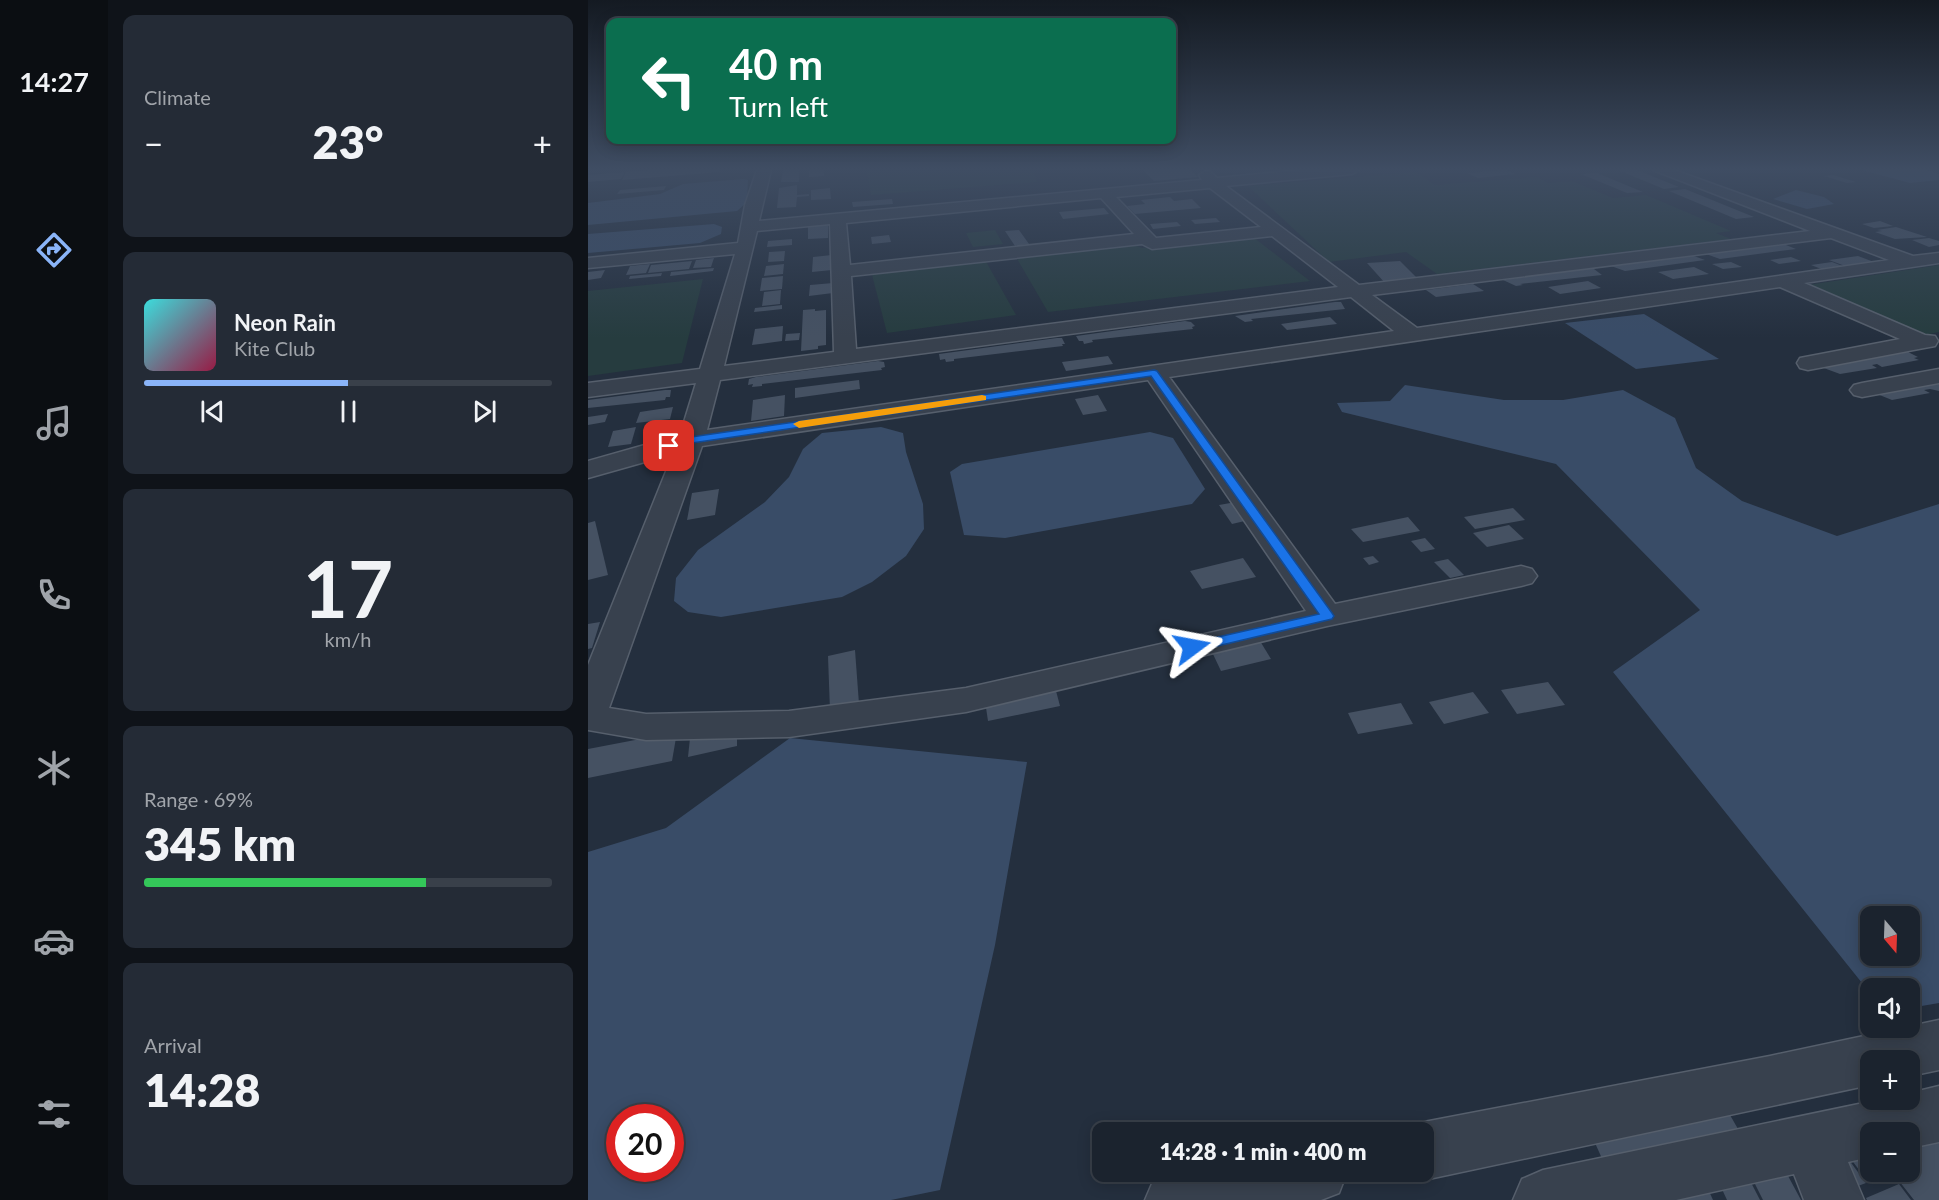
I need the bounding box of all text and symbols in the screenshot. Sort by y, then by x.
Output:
text: 40 m [729,39,823,89]
icon: left [630,42,708,120]
text: 14:27 [19,65,89,98]
text: Climate [144,85,211,109]
text: Turn left [729,90,828,123]
text: 23° [313,115,383,169]
text: − [144,123,163,163]
text: + [533,123,552,163]
icon: directions [33,229,75,271]
text: Neon Rain [234,309,336,336]
text: Kite Club [234,336,315,360]
icon: previous [196,395,229,428]
icon: pause [332,395,365,428]
icon: next [468,395,501,428]
icon: music [33,402,75,444]
pin [643,420,694,471]
icon: arrive [652,429,685,462]
text: 17 [303,541,393,635]
icon: phone [33,574,75,616]
position arrow [1160,615,1224,679]
text: km/h [325,627,371,651]
icon: climate [33,747,75,789]
text: Range · 69% [144,787,253,811]
text: 345 km [144,817,296,871]
north arrow [1860,906,1920,966]
map controls [1860,906,1920,1182]
icon: car [33,920,75,962]
button: sound [1860,978,1920,1038]
text: Arrival [144,1033,202,1057]
button: + [1860,1050,1920,1110]
text: 14:28 [144,1063,260,1117]
icon: filters [33,1093,75,1135]
speed limit sign: 20 [606,1104,684,1182]
button: − [1860,1122,1920,1182]
text: 14:28 · 1 min · 400 m [1160,1138,1366,1165]

